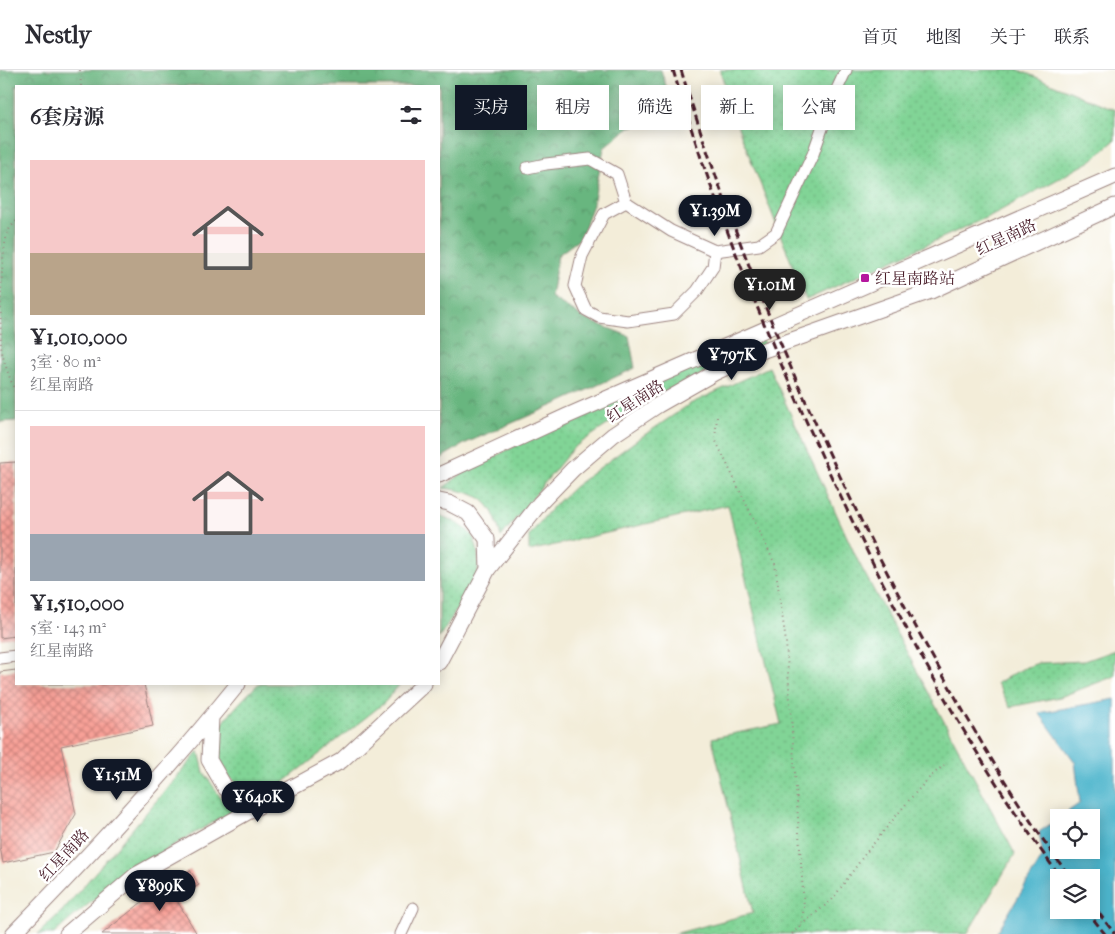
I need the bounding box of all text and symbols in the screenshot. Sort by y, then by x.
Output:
text: Nestly [25,21,91,49]
text: 首页 [862,27,898,48]
text: 地图 [926,27,962,48]
text: 关于 [990,27,1026,48]
text: 联系 [1054,27,1090,48]
chip: 买房 [455,85,527,130]
chip: 租房 [537,85,609,130]
chip: 筛选 [619,85,691,130]
chip: 新上 [701,85,773,130]
chip: 公寓 [783,85,855,130]
icon: filters [397,101,425,129]
text: 6套房源 [30,105,104,129]
icon: home [183,193,273,283]
pin: ¥1.39M [674,194,756,237]
text: ¥1.39M [690,201,740,220]
street label: 红星南路 [973,215,1039,259]
pin: ¥1.01M [729,268,811,311]
place label: 红星南路站 [875,269,955,288]
marker: 红星南路站 [859,272,871,284]
text: ¥1.01M [745,275,795,294]
text: ¥1,010,000 [30,325,128,349]
pin: ¥797K [697,338,767,381]
text: ¥797K [708,345,756,364]
text: 3室 · 80 m² [30,352,101,371]
text: 红星南路 [30,375,94,394]
street label: 红星南路 [603,376,667,426]
icon: home [183,458,273,548]
text: ¥1,510,000 [30,591,124,615]
text: 5室 · 143 m² [30,618,106,637]
text: 红星南路 [30,641,94,660]
pin: ¥1.51M [76,758,158,801]
text: ¥1.51M [93,765,141,784]
pin: ¥640K [223,780,293,823]
text: ¥640K [233,787,283,806]
map controls [1050,809,1100,919]
button: locate [1050,809,1100,859]
street label: 红星南路 [35,825,93,885]
button: layers [1050,869,1100,919]
pin: ¥899K [125,870,195,912]
text: ¥899K [136,876,184,895]

